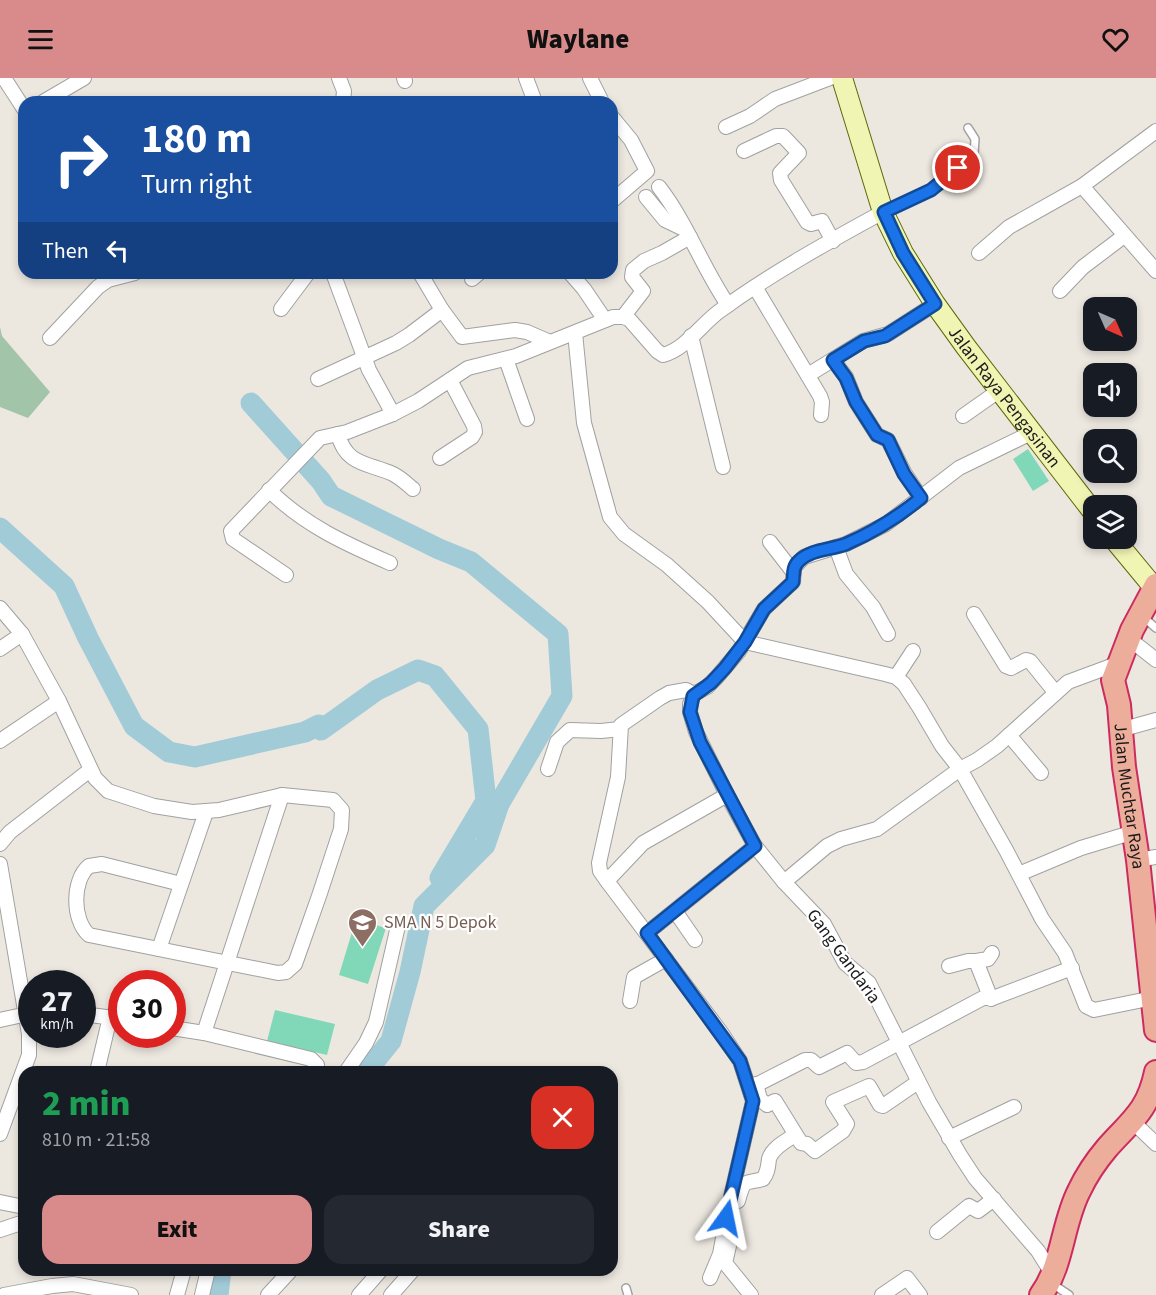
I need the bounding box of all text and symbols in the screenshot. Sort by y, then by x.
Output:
text: Waylane [527,20,629,59]
icon: menu [24,23,57,56]
icon: heart [1099,23,1132,56]
text: 180 m [141,109,252,169]
icon: right [42,120,120,198]
pin [932,142,983,193]
icon: arrive [941,151,974,184]
text: Turn right [141,165,252,204]
icon: left [101,234,134,267]
text: Then [42,235,89,267]
north arrow [1083,297,1137,351]
map controls [1083,297,1137,549]
street label: Jalan Raya Pengasinan [942,321,1067,473]
button: sound [1083,363,1137,417]
button: search [1083,429,1137,483]
button: layers [1083,495,1137,549]
street label: Jalan Muchtar Raya [1108,722,1151,870]
street label: Gang Gandaria [801,904,886,1009]
school or university icon: SMA N 5 Depok [347,906,379,948]
place label: SMA N 5 Depok [384,910,497,935]
speed limit sign: 30 [108,970,186,1048]
text: 27 [41,980,73,1023]
text: km/h [40,1014,74,1035]
text: 2 min [42,1078,130,1129]
button: close [531,1086,594,1149]
text: 810 m · 21:58 [42,1126,150,1154]
position arrow [694,1186,758,1250]
button: Exit [42,1195,312,1264]
button: Share [324,1195,594,1264]

